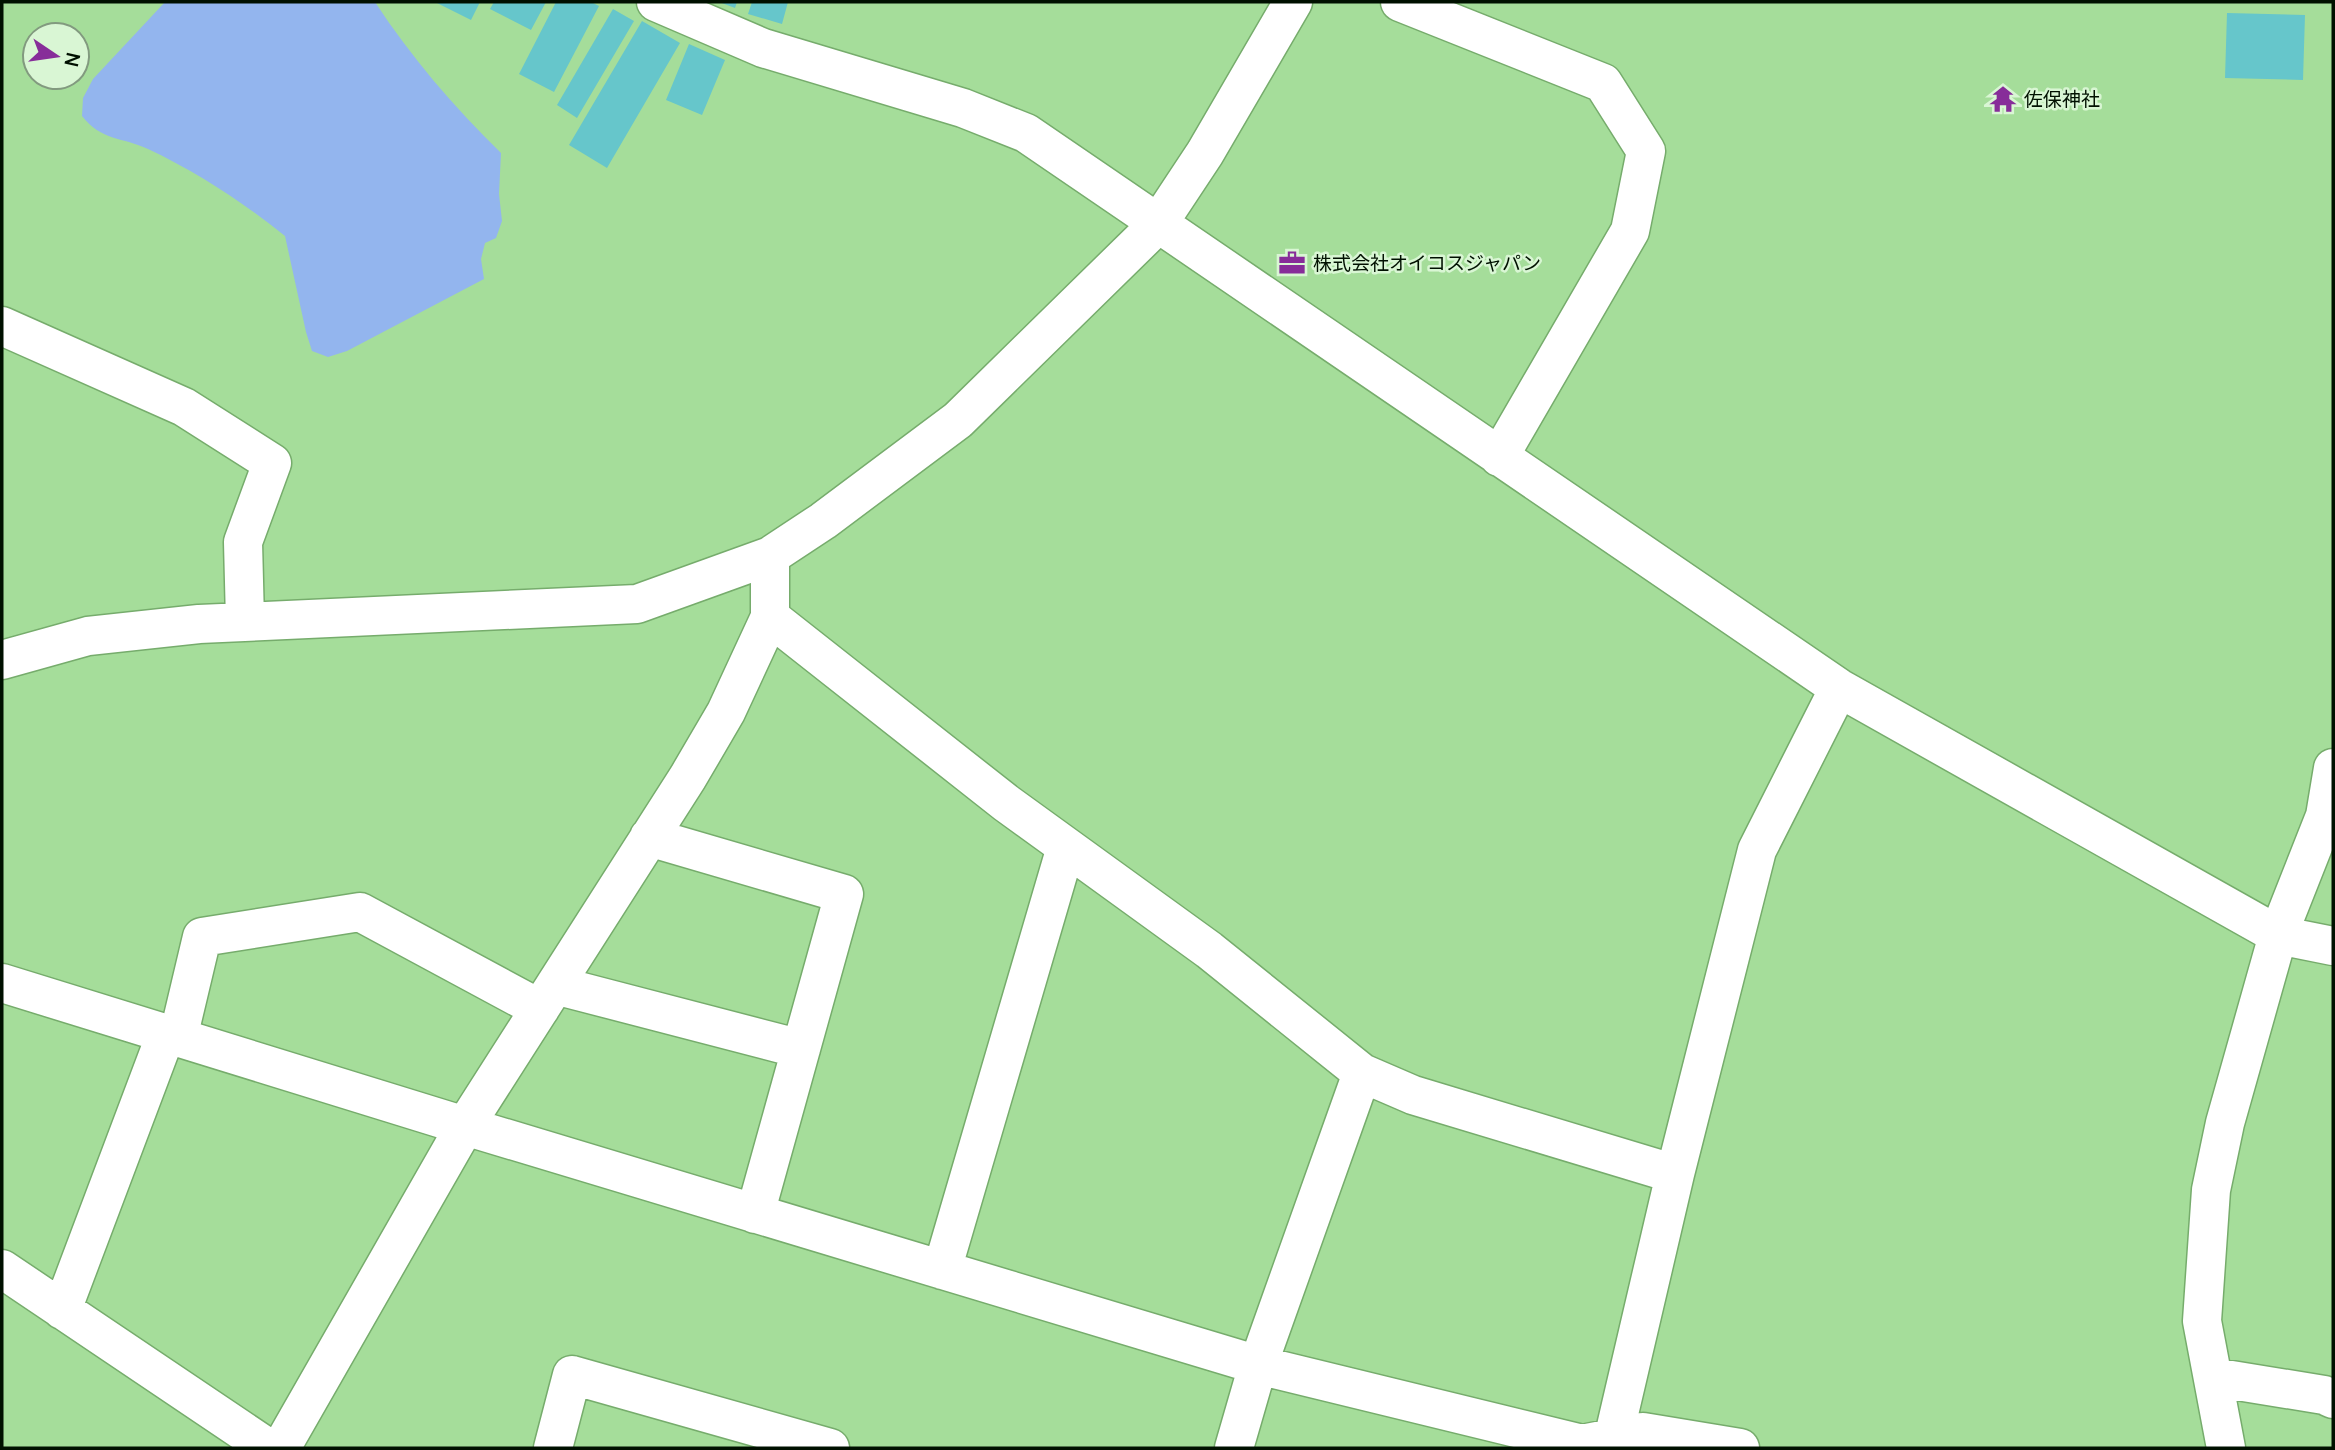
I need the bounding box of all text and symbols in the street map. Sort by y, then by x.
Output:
north arrow [21,21,91,91]
text: N [58,50,87,69]
temple icon: 佐保神社 [1988,84,2018,114]
place label: 佐保神社 [2024,86,2100,112]
office icon: 株式会社オイコスジャパン [1277,248,1307,278]
place label: 株式会社オイコスジャパン [1313,250,1541,276]

